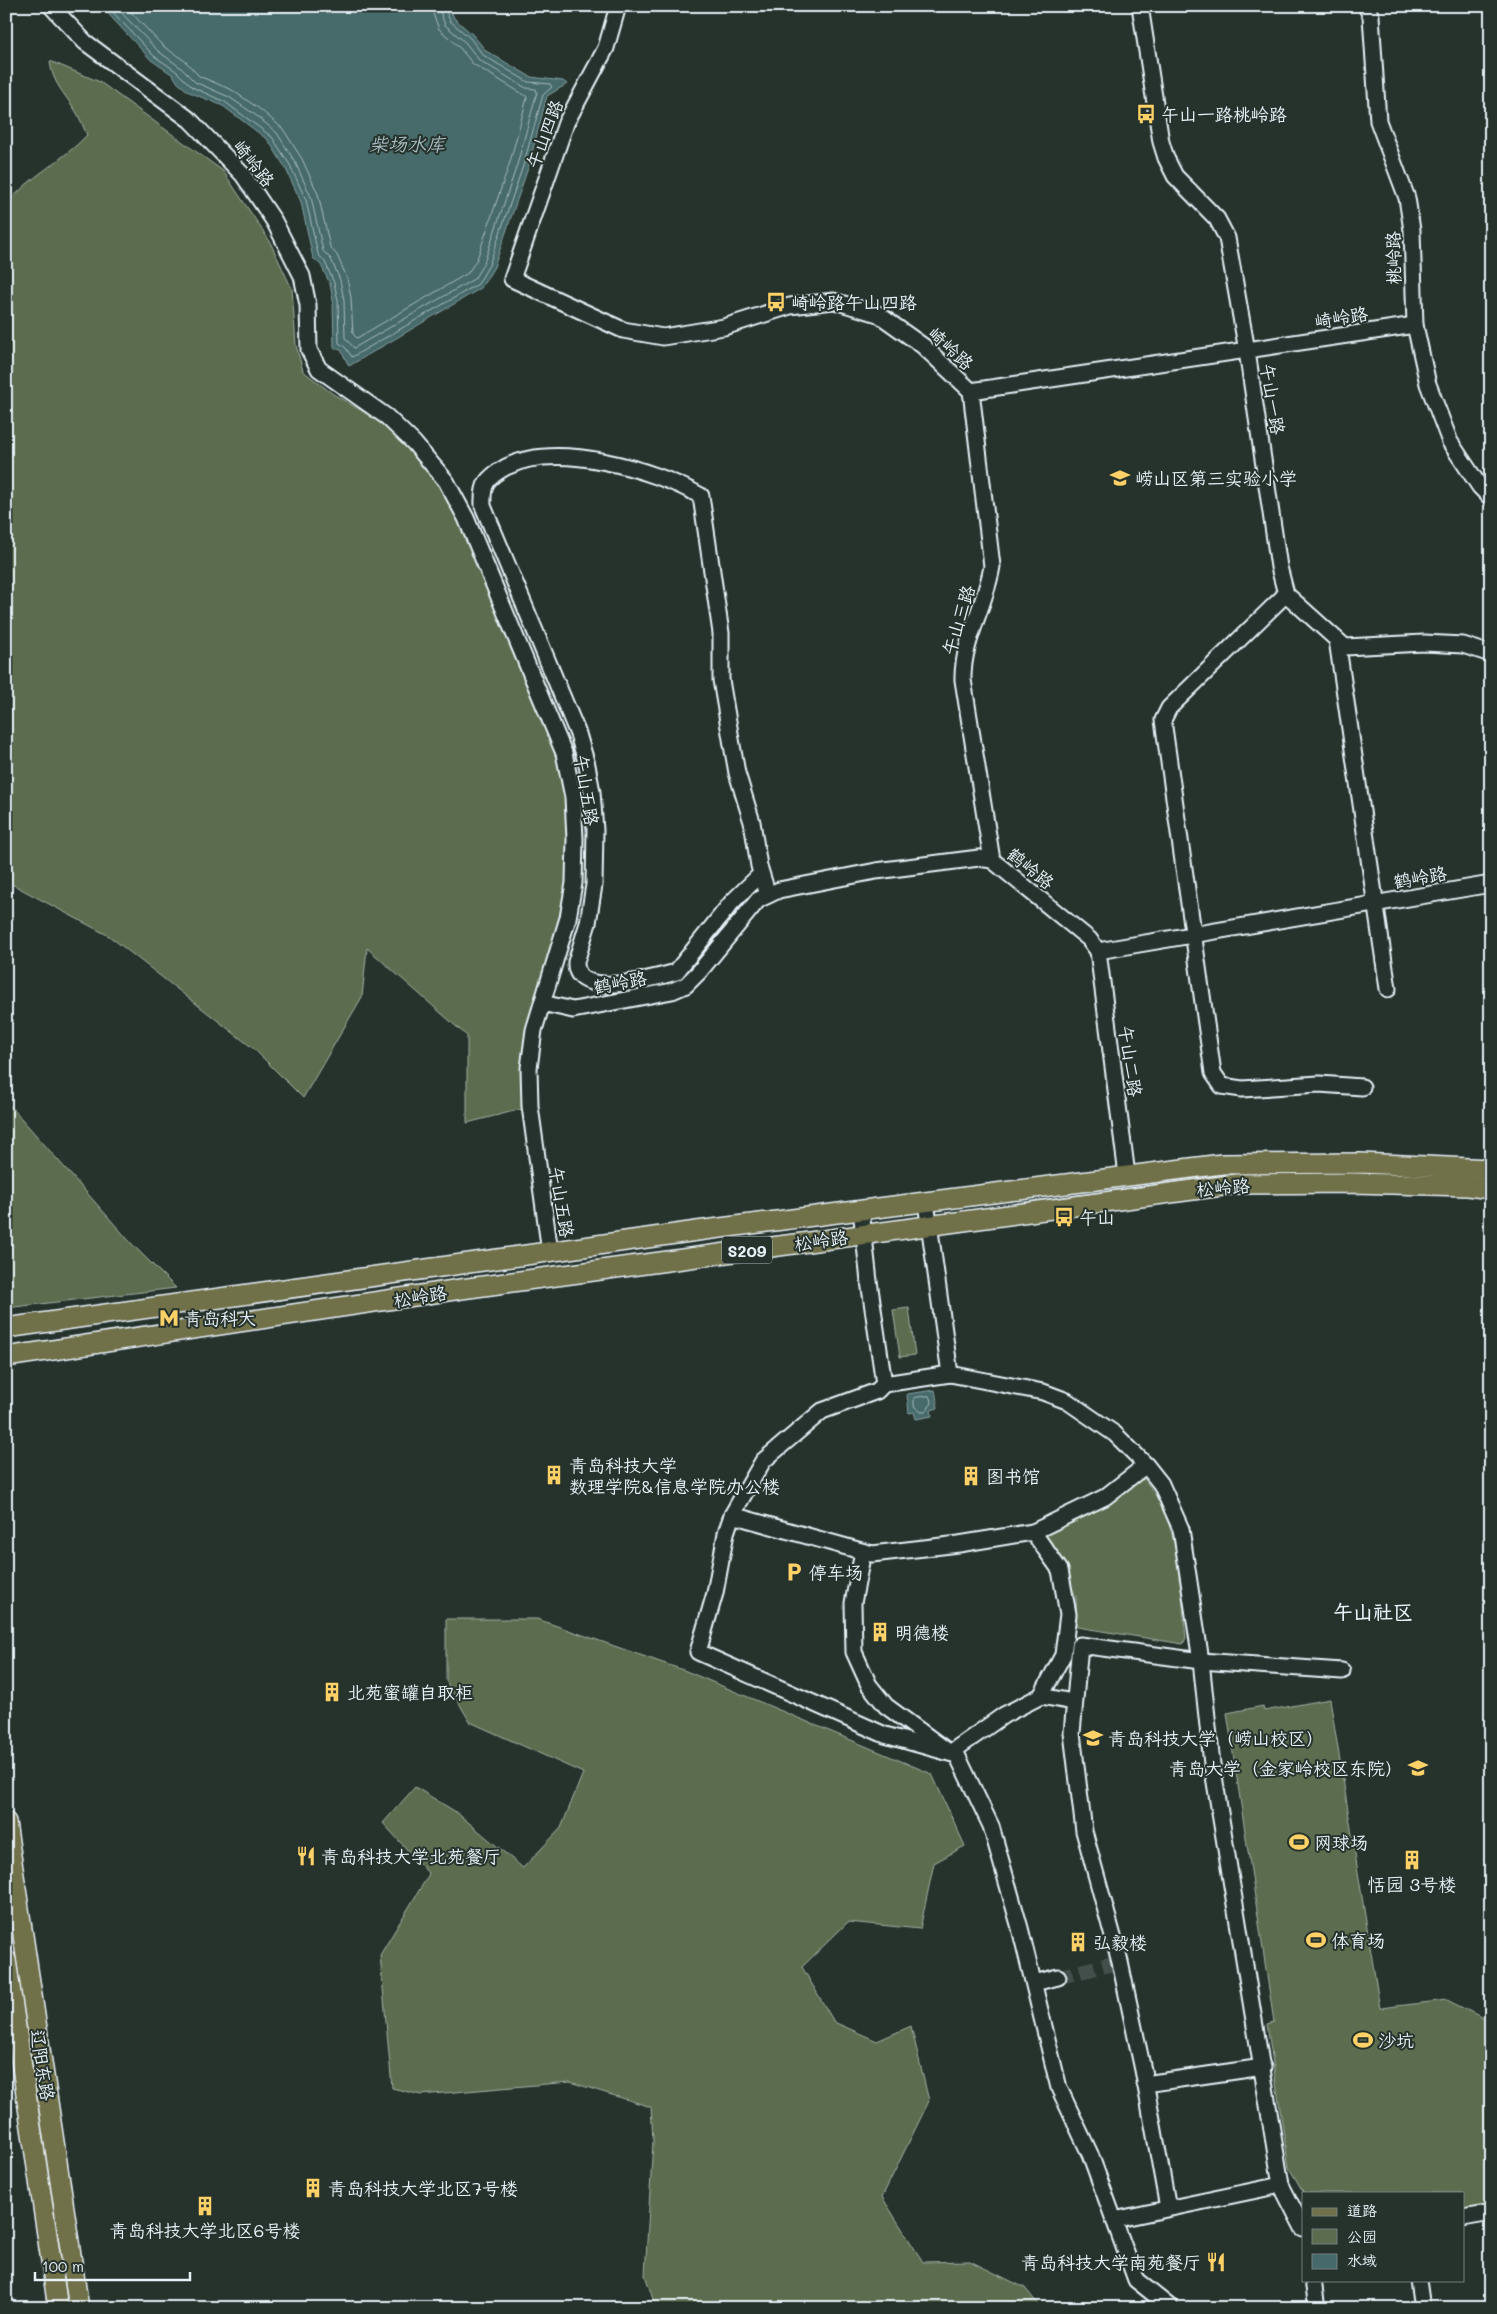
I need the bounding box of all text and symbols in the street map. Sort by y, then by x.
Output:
street label: 午山四路 [520,96,568,172]
place label: 午山一路桃岭路 [1161,102,1287,126]
bus stop icon: 午山一路桃岭路 [1135,103,1157,125]
water label: 柴场水库 [369,131,447,156]
street label: 崎岭路 [228,134,280,192]
street label: 桃岭路 [1381,231,1405,285]
place label: 崎岭路午山四路 [791,290,917,314]
bus stop icon: 崎岭路午山四路 [765,291,787,313]
street label: 崎岭路 [1312,301,1370,333]
street label: 崎岭路 [923,321,979,375]
street label: 午山一路 [1256,362,1290,436]
place label: 崂山区第三实验小学 [1135,466,1297,490]
school or university icon: 崂山区第三实验小学 [1109,467,1131,489]
street label: 午山三路 [936,582,980,658]
street label: 午山五路 [570,753,604,827]
street label: 鹤岭路 [1002,842,1060,894]
street label: 鹤岭路 [1391,860,1449,894]
street label: 鹤岭路 [591,965,649,999]
street label: 午山二路 [1114,1024,1148,1098]
street label: 午山五路 [545,1165,579,1239]
street label: 松岭路 [1195,1173,1251,1201]
place label: 午山 [1079,1205,1115,1229]
bus stop icon: 午山 [1053,1206,1075,1228]
street label: 松岭路 [793,1224,849,1256]
road number: S209 [722,1236,772,1264]
street label: 松岭路 [391,1280,449,1312]
place label: 青岛科大 [184,1306,256,1330]
metro station icon: 青岛科大 [158,1307,180,1329]
place label: 青岛科技大学 数理学院&信息学院办公楼 [569,1453,780,1498]
building icon: 青岛科技大学 数理学院&信息学院办公楼 [543,1464,565,1486]
place label: 图书馆 [986,1464,1040,1488]
building icon: 图书馆 [960,1465,982,1487]
place label: 停车场 [809,1560,863,1584]
parking icon: 停车场 [783,1561,805,1583]
district label: 午山社区 [1333,1598,1413,1624]
place label: 明德楼 [895,1620,949,1644]
building icon: 明德楼 [869,1621,891,1643]
place label: 北苑蜜罐自取柜 [347,1680,473,1704]
building icon: 北苑蜜罐自取柜 [321,1681,343,1703]
place label: 青岛科技大学（崂山校区） [1108,1726,1324,1750]
school or university icon: 青岛科技大学（崂山校区） [1082,1727,1104,1749]
place label: 青岛大学（金家岭校区东院） [1169,1756,1403,1780]
school or university icon: 青岛大学（金家岭校区东院） [1407,1757,1429,1779]
place label: 网球场 [1314,1830,1368,1854]
sports icon: 网球场 [1288,1831,1310,1853]
place label: 青岛科技大学北苑餐厅 [321,1844,501,1868]
restaurant icon: 青岛科技大学北苑餐厅 [295,1845,317,1867]
building icon: 恬园 3号楼 [1401,1849,1423,1871]
place label: 恬园 3号楼 [1368,1872,1456,1896]
place label: 体育场 [1331,1928,1385,1952]
sports icon: 体育场 [1305,1929,1327,1951]
place label: 弘毅楼 [1093,1930,1147,1954]
building icon: 弘毅楼 [1067,1931,1089,1953]
street label: 辽阳东路 [26,2028,60,2102]
place label: 沙坑 [1378,2028,1414,2052]
sports icon: 沙坑 [1352,2029,1374,2051]
place label: 青岛科技大学北区7号楼 [328,2176,518,2200]
building icon: 青岛科技大学北区7号楼 [302,2177,324,2199]
legend [1302,2192,1464,2282]
building icon: 青岛科技大学北区6号楼 [194,2195,216,2217]
text: 道路 [1347,2200,1377,2220]
place label: 青岛科技大学北区6号楼 [110,2218,300,2242]
text: 公园 [1347,2226,1377,2246]
scale bar [35,2249,190,2281]
place label: 青岛科技大学南苑餐厅 [1021,2250,1201,2274]
text: 水域 [1347,2250,1377,2270]
restaurant icon: 青岛科技大学南苑餐厅 [1205,2251,1227,2273]
text: 100 m [42,2256,84,2276]

